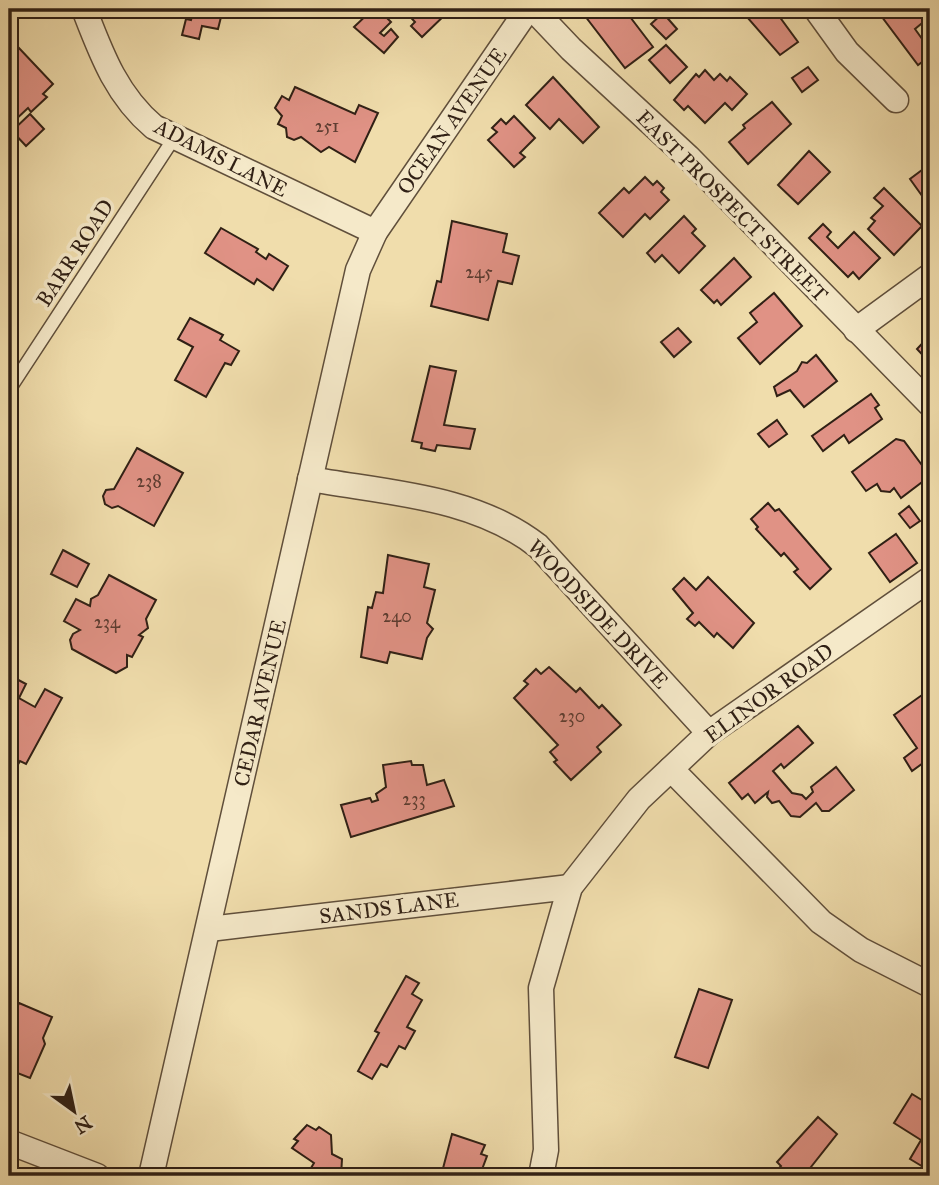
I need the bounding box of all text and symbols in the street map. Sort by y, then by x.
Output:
street label: OCEAN AVENUE [392,42,512,200]
street label: EAST PROSPECT STREET [631,105,833,307]
street label: ADAMS LANE [149,113,292,203]
house number: 251 [315,115,339,137]
street label: BARR ROAD [31,194,119,312]
house number: 245 [465,261,493,283]
house number: 238 [136,470,162,492]
street label: WOODSIDE DRIVE [522,534,674,694]
house number: 240 [382,605,412,627]
house number: 234 [94,611,121,633]
street label: CEDAR AVENUE [228,617,292,789]
street label: ELINOR ROAD [699,637,839,749]
house number: 230 [559,705,585,727]
house number: 233 [402,788,426,810]
street label: SANDS LANE [318,887,460,929]
north arrow [38,1076,108,1146]
text: N [70,1111,96,1139]

